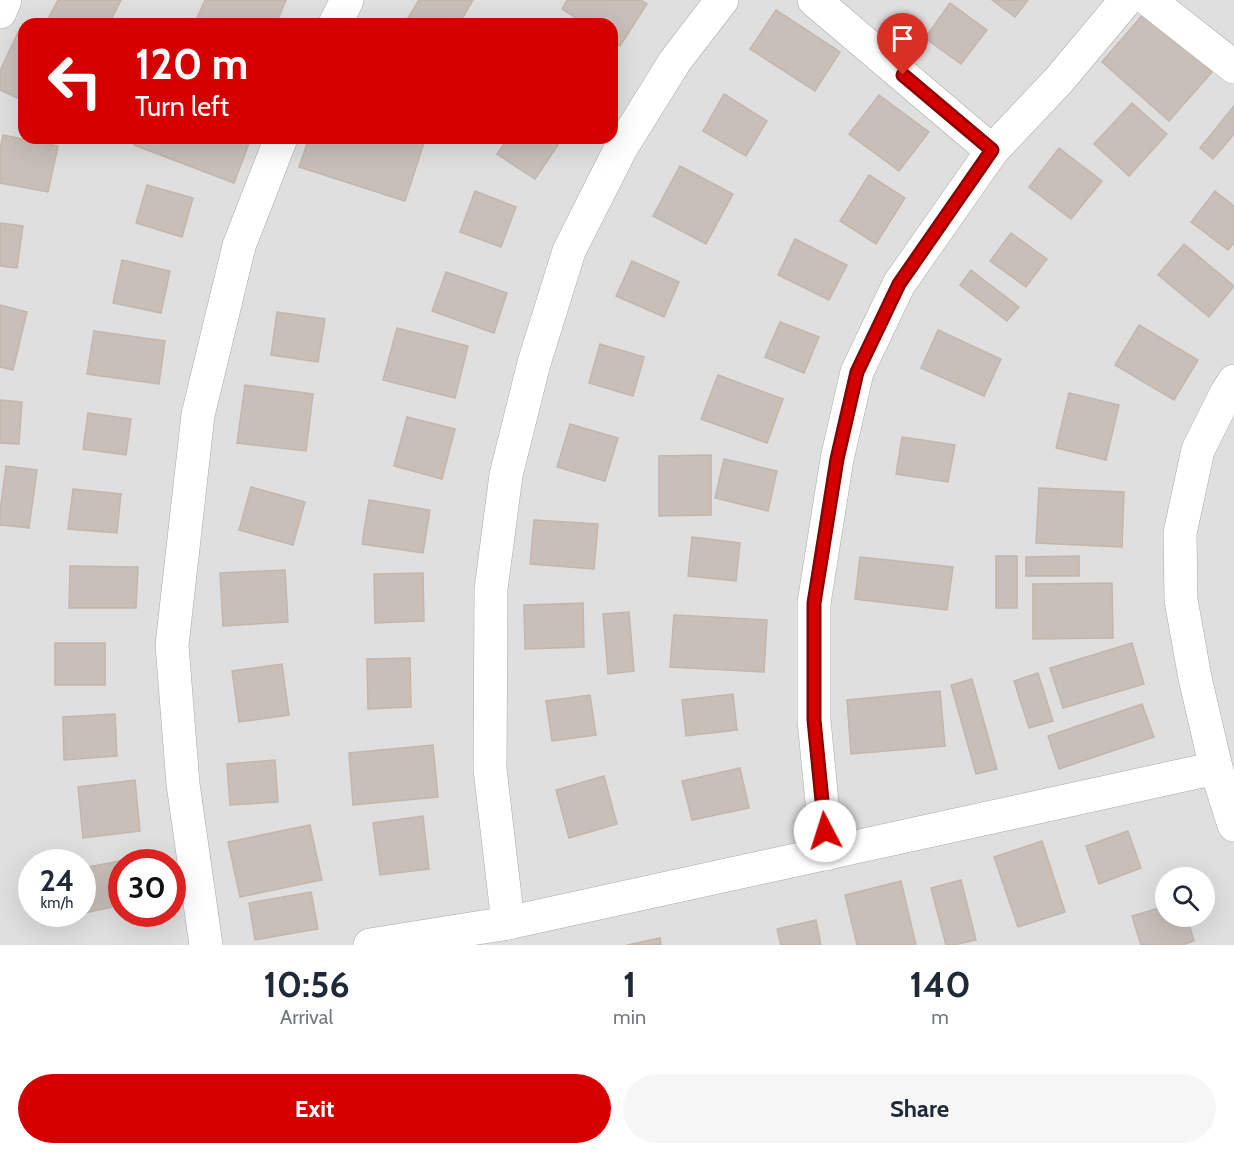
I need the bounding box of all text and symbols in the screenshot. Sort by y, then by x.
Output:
pin [877,13,928,75]
icon: arrive [886,22,919,55]
text: 120 m [135,38,248,90]
icon: left [36,42,114,120]
text: Turn left [135,90,229,123]
position arrow [793,799,857,863]
speed limit sign: 30 [108,849,186,927]
text: 24 [40,862,74,899]
map controls [1155,867,1215,927]
button: search [1155,867,1215,927]
text: km/h [41,894,73,912]
text: 10:56 [263,962,350,1006]
text: 1 [623,962,636,1006]
text: 140 [910,962,971,1006]
text: Arrival [280,1005,333,1029]
text: min [613,1005,646,1029]
text: m [931,1005,949,1029]
button: Exit [18,1074,611,1143]
button: Share [623,1074,1216,1143]

